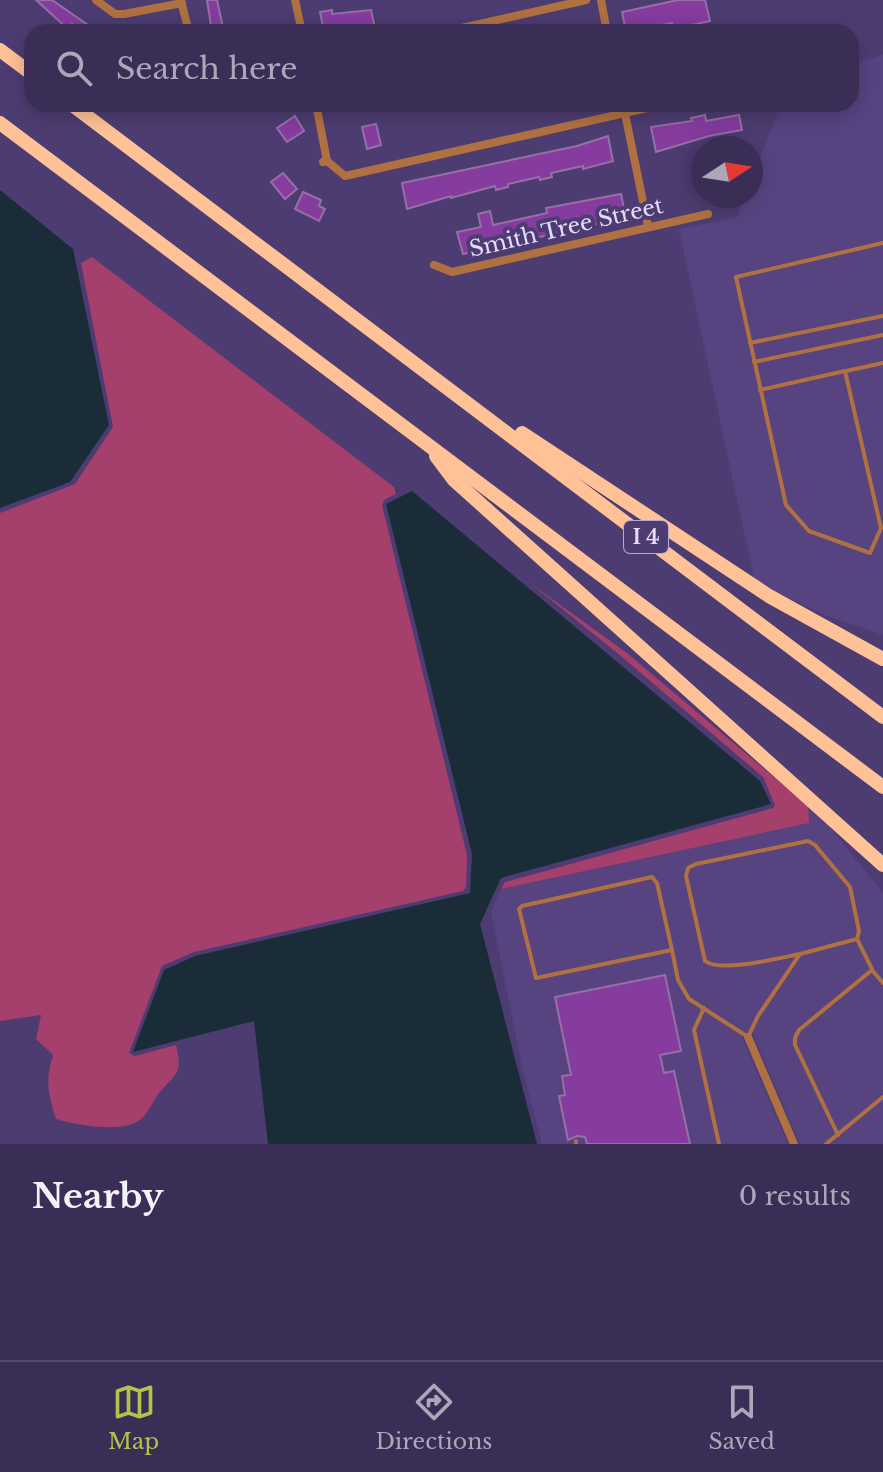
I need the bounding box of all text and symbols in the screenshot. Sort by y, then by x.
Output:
search box [24,24,859,112]
icon: search [52,46,96,90]
text: Search here [116,50,297,87]
north arrow [691,136,763,208]
street label: Smith Tree Street [466,192,666,263]
road number: I 4 [624,521,668,553]
text: Nearby [32,1175,164,1217]
text: 0 results [739,1180,851,1212]
tab: Map [108,1380,159,1455]
tab: Directions [375,1380,492,1455]
tab: Saved [709,1380,775,1455]

